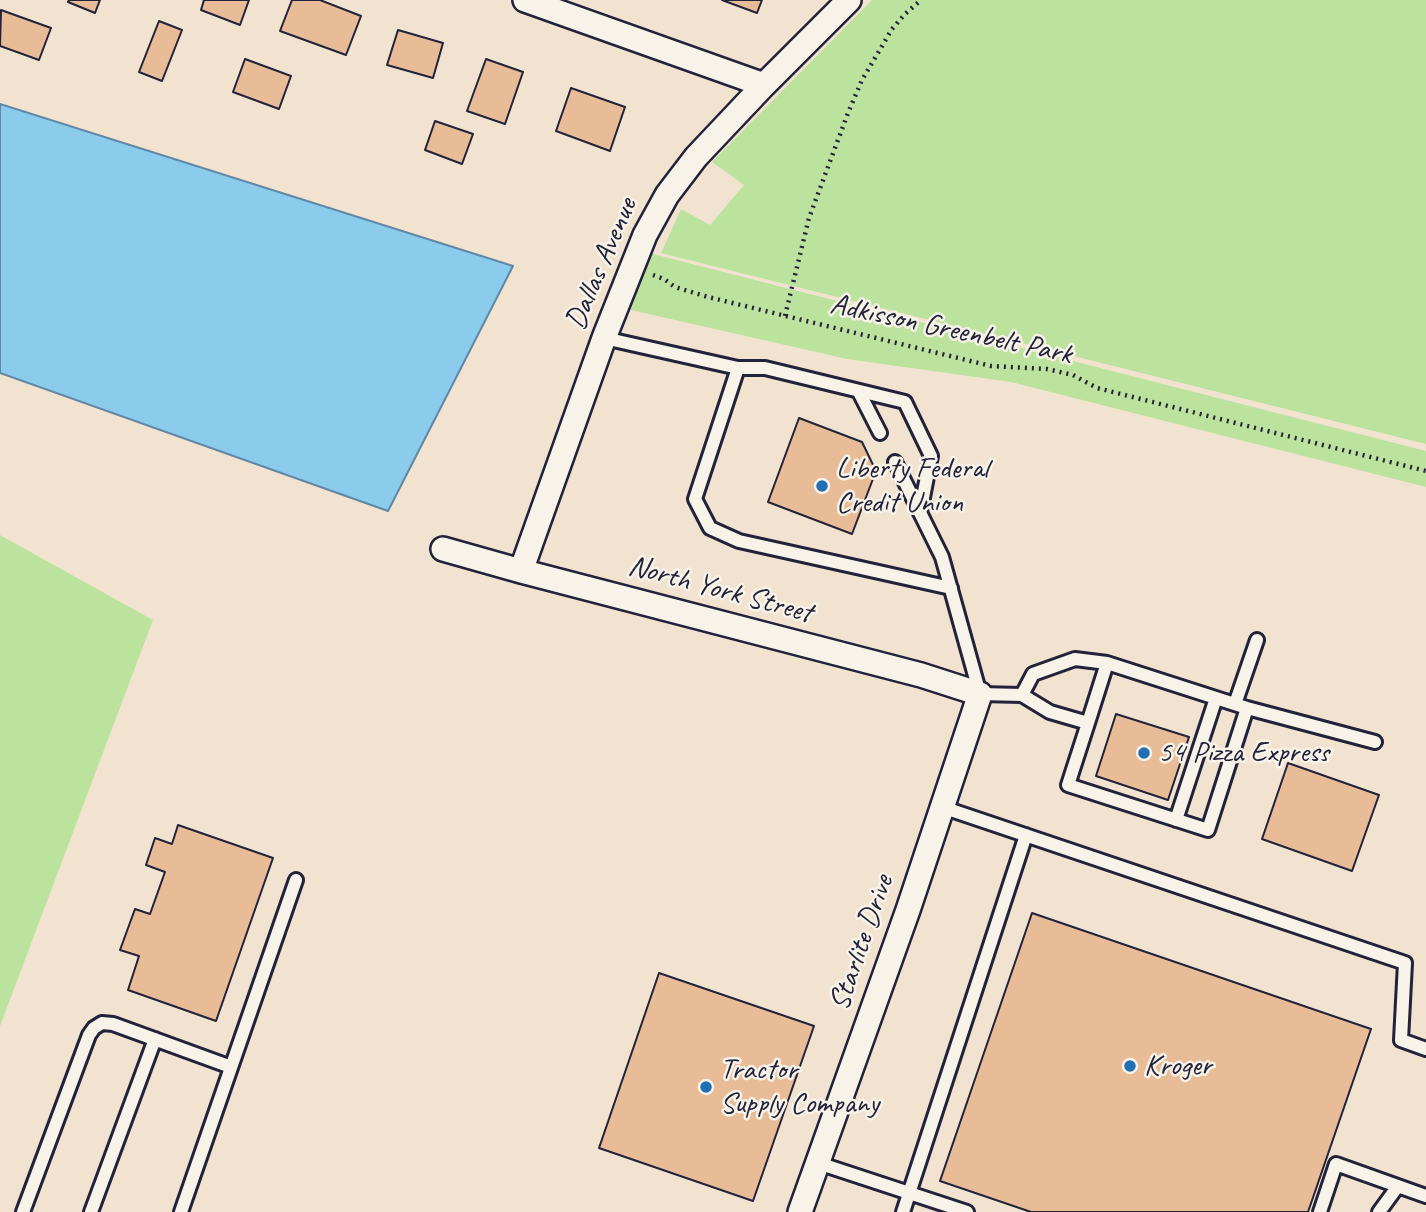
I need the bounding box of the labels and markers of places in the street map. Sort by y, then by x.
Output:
place label: Liberty Federal Credit Union [836,451,988,522]
marker: Liberty Federal Credit Union [814,478,830,494]
place label: 54 Pizza Express [1158,735,1329,771]
marker: 54 Pizza Express [1136,745,1152,761]
place label: Kroger [1144,1048,1212,1084]
place label: Tractor Supply Company [720,1052,879,1122]
marker: Kroger [1122,1058,1138,1074]
marker: Tractor Supply Company [698,1079,714,1095]

